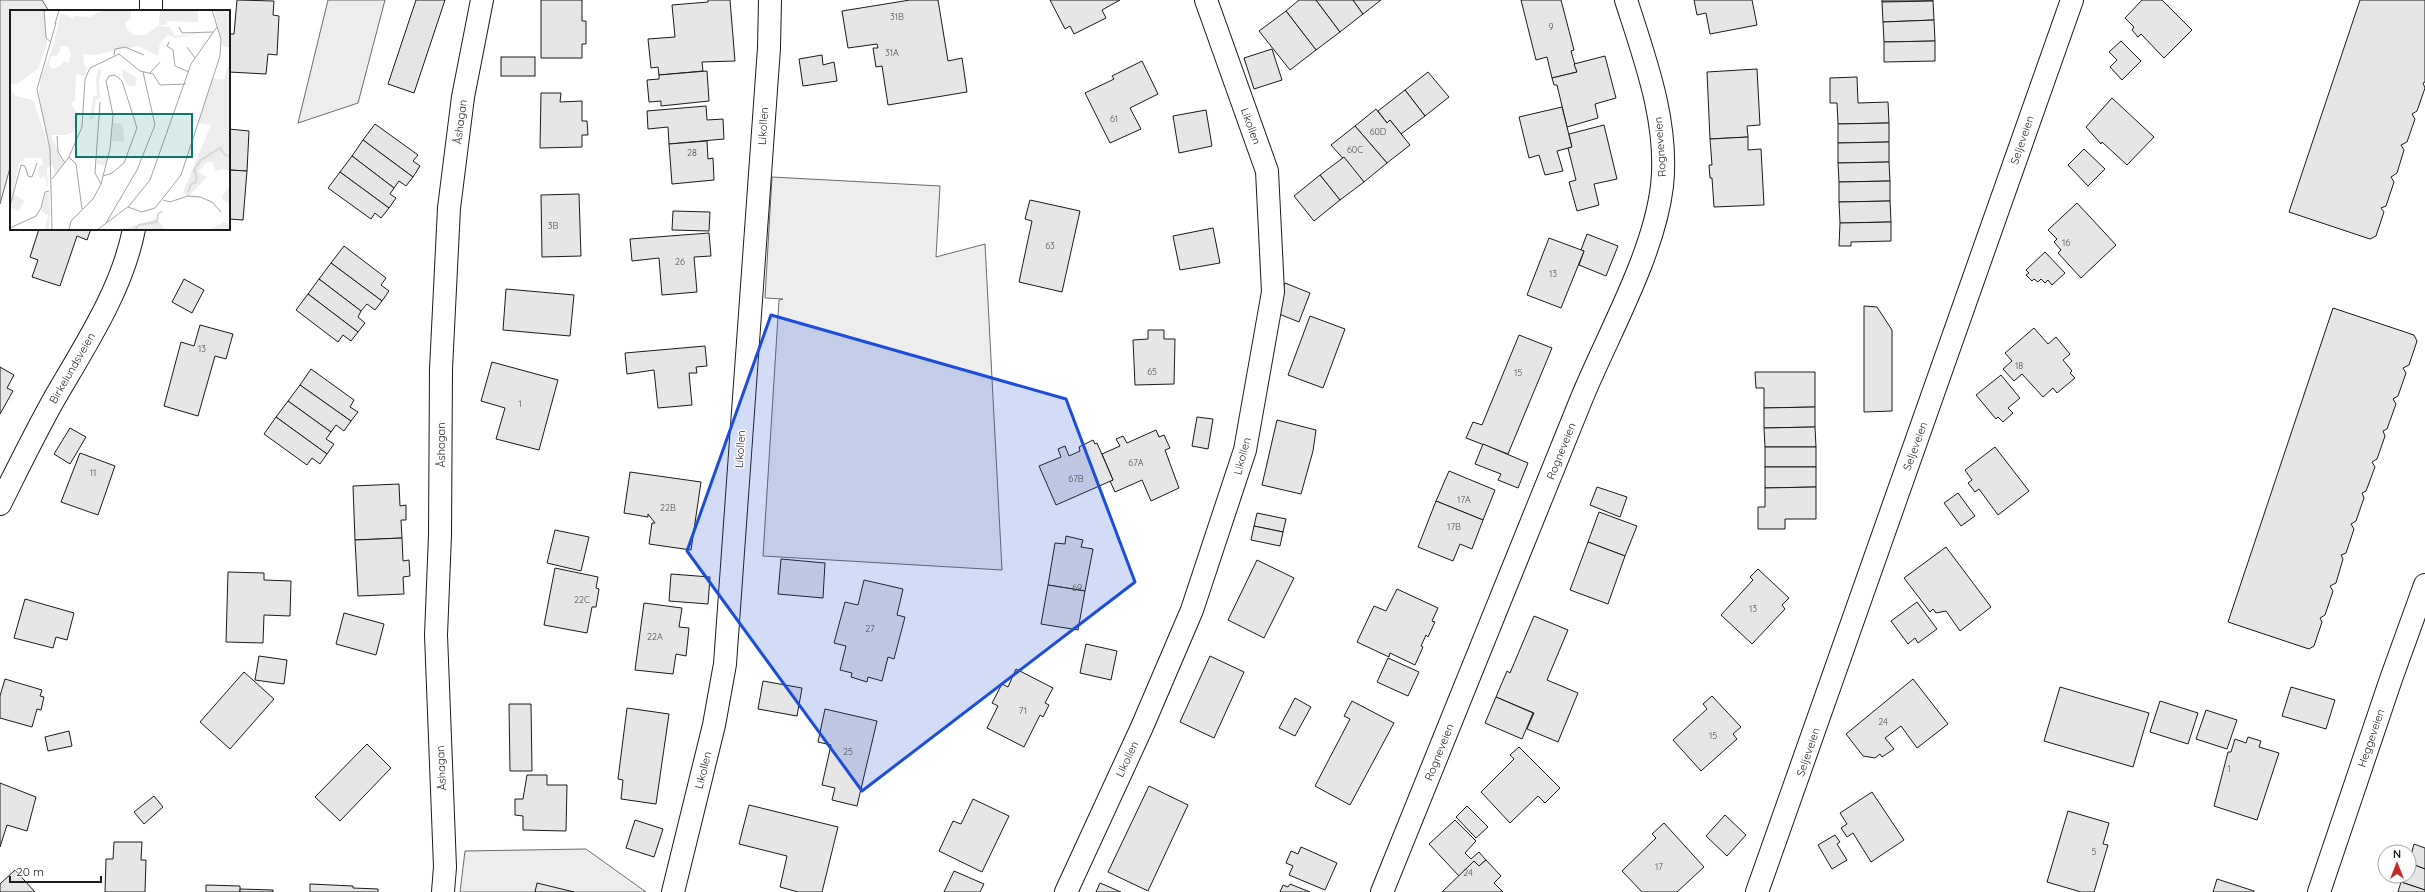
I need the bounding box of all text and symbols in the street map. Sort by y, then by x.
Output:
inset map [10,10,230,230]
house number: 31B [890,11,904,22]
house number: 9 [1548,21,1554,32]
house number: 31A [885,47,899,58]
street label: Åshagan [450,99,470,145]
street label: Likollen [1238,106,1264,146]
street label: Likollen [755,107,771,145]
house number: 61 [1110,113,1118,124]
street label: Seljeveien [2007,114,2037,166]
street label: Rogneveien [1651,116,1669,178]
house number: 60D [1370,126,1387,137]
house number: 60C [1347,144,1363,155]
house number: 28 [687,147,697,158]
house number: 3B [548,220,558,231]
house number: 16 [2062,237,2070,248]
house number: 63 [1045,240,1055,251]
house number: 26 [675,256,685,267]
house number: 13 [1549,268,1557,279]
street label: Birkelundsveien [46,330,98,406]
house number: 13 [198,343,206,354]
house number: 18 [2015,360,2023,371]
house number: 65 [1147,366,1157,377]
house number: 15 [1514,367,1522,378]
house number: 1 [518,398,522,409]
street label: Rogneveien [1543,420,1579,482]
street label: Seljeveien [1900,420,1930,472]
street label: Åshagan [434,422,448,468]
street label: Likollen [732,430,748,468]
street label: Likollen [1230,436,1254,476]
house number: 67A [1128,457,1144,468]
house number: 11 [90,467,96,478]
house number: 67B [1068,473,1084,484]
house number: 17A [1457,494,1471,505]
house number: 22B [660,502,676,513]
house number: 17B [1447,521,1461,532]
house number: 69 [1072,582,1082,593]
house number: 22C [574,594,590,605]
house number: 13 [1749,603,1757,614]
house number: 27 [865,623,875,634]
house number: 22A [647,631,663,642]
house number: 71 [1019,705,1027,716]
street label: Heggeveien [2355,707,2387,769]
house number: 24 [1878,716,1888,727]
street label: Rogneveien [1421,721,1457,783]
street label: Seljeveien [1793,726,1823,778]
house number: 15 [1709,730,1717,741]
street label: Likollen [1113,739,1141,779]
street label: Åshagan [433,745,449,791]
house number: 25 [843,746,853,757]
street label: Likollen [692,750,714,790]
house number: 1 [2227,763,2231,774]
north arrow [2377,844,2417,884]
house number: 5 [2092,846,2097,857]
text: N [2393,847,2401,861]
scale bar [10,858,101,884]
house number: 17 [1655,861,1663,872]
text: 20 m [16,864,44,879]
house number: 24 [1463,867,1473,878]

